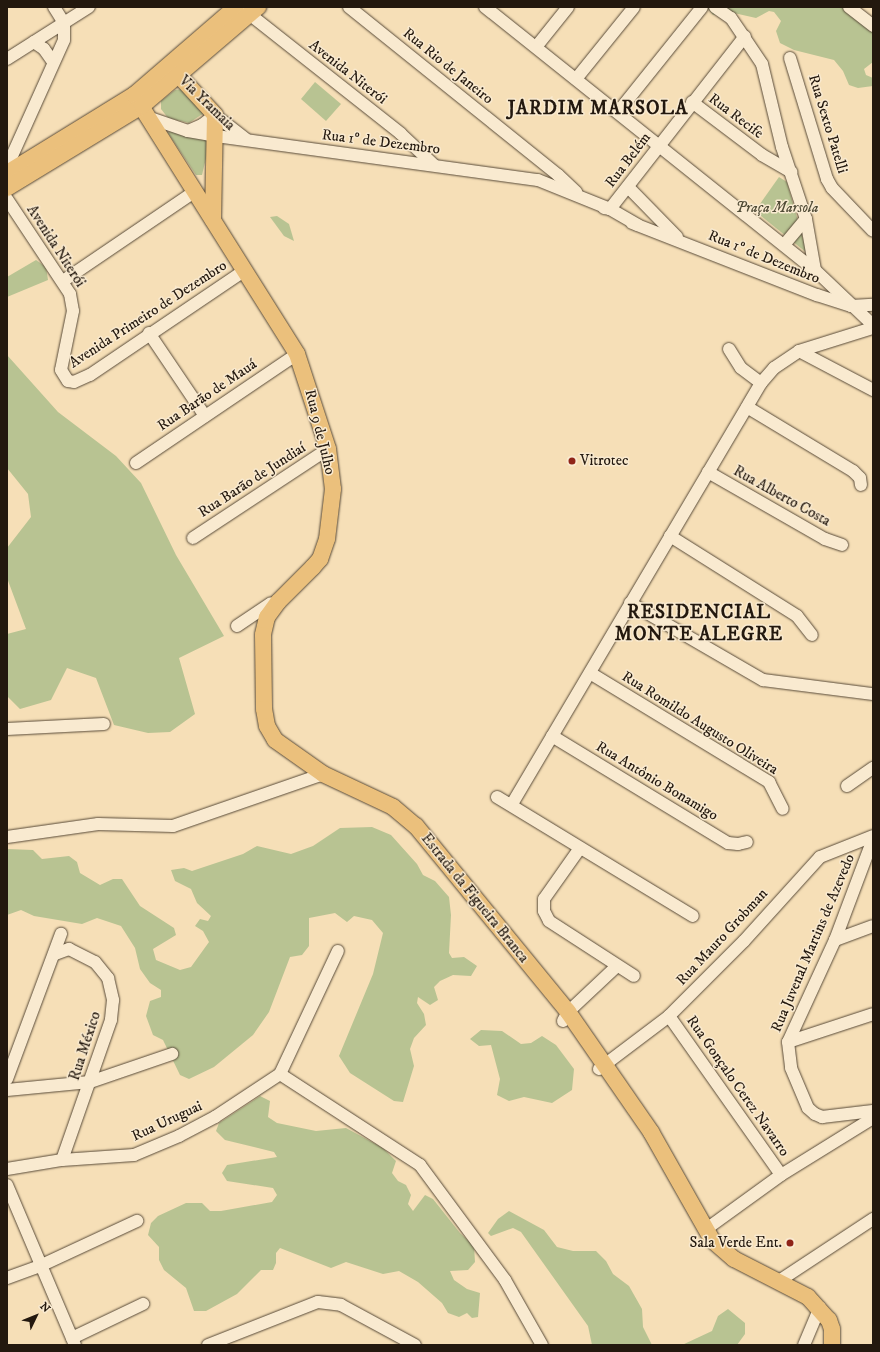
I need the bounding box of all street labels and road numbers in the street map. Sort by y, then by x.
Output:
street label: Rua Rio de Janeiro [399,24,497,108]
street label: Avenida Niterói [305,36,391,108]
street label: Via Yramaia [175,72,239,134]
street label: Rua Sexto Patelli [804,72,852,176]
street label: Rua Recife [705,89,767,143]
street label: Rua 1º de Dezembro [321,126,441,158]
street label: Rua Belém [601,129,655,191]
street label: Avenida Niterói [23,202,89,290]
street label: Rua 1º de Dezembro [705,226,823,288]
street label: Avenida Primeiro de Dezembro [66,256,230,372]
street label: Rua Barão de Mauá [154,355,260,435]
street label: Rua 9 de Julho [301,388,339,476]
street label: Rua Barão de Jundiaí [195,439,309,521]
street label: Rua Alberto Costa [730,462,834,530]
street label: Rua Romildo Augusto Oliveira [619,667,781,779]
street label: Rua Antônio Bonamigo [593,737,721,825]
street label: Estrada da Figueira Branca [417,830,533,966]
street label: Rua Juvenal Martins de Azevedo [767,851,859,1035]
street label: Rua Mauro Grobman [672,885,772,989]
street label: Rua México [65,1009,105,1083]
street label: Rua Gonçalo Cerez Navarro [683,1012,793,1160]
street label: Rua Uruguai [129,1097,205,1145]

